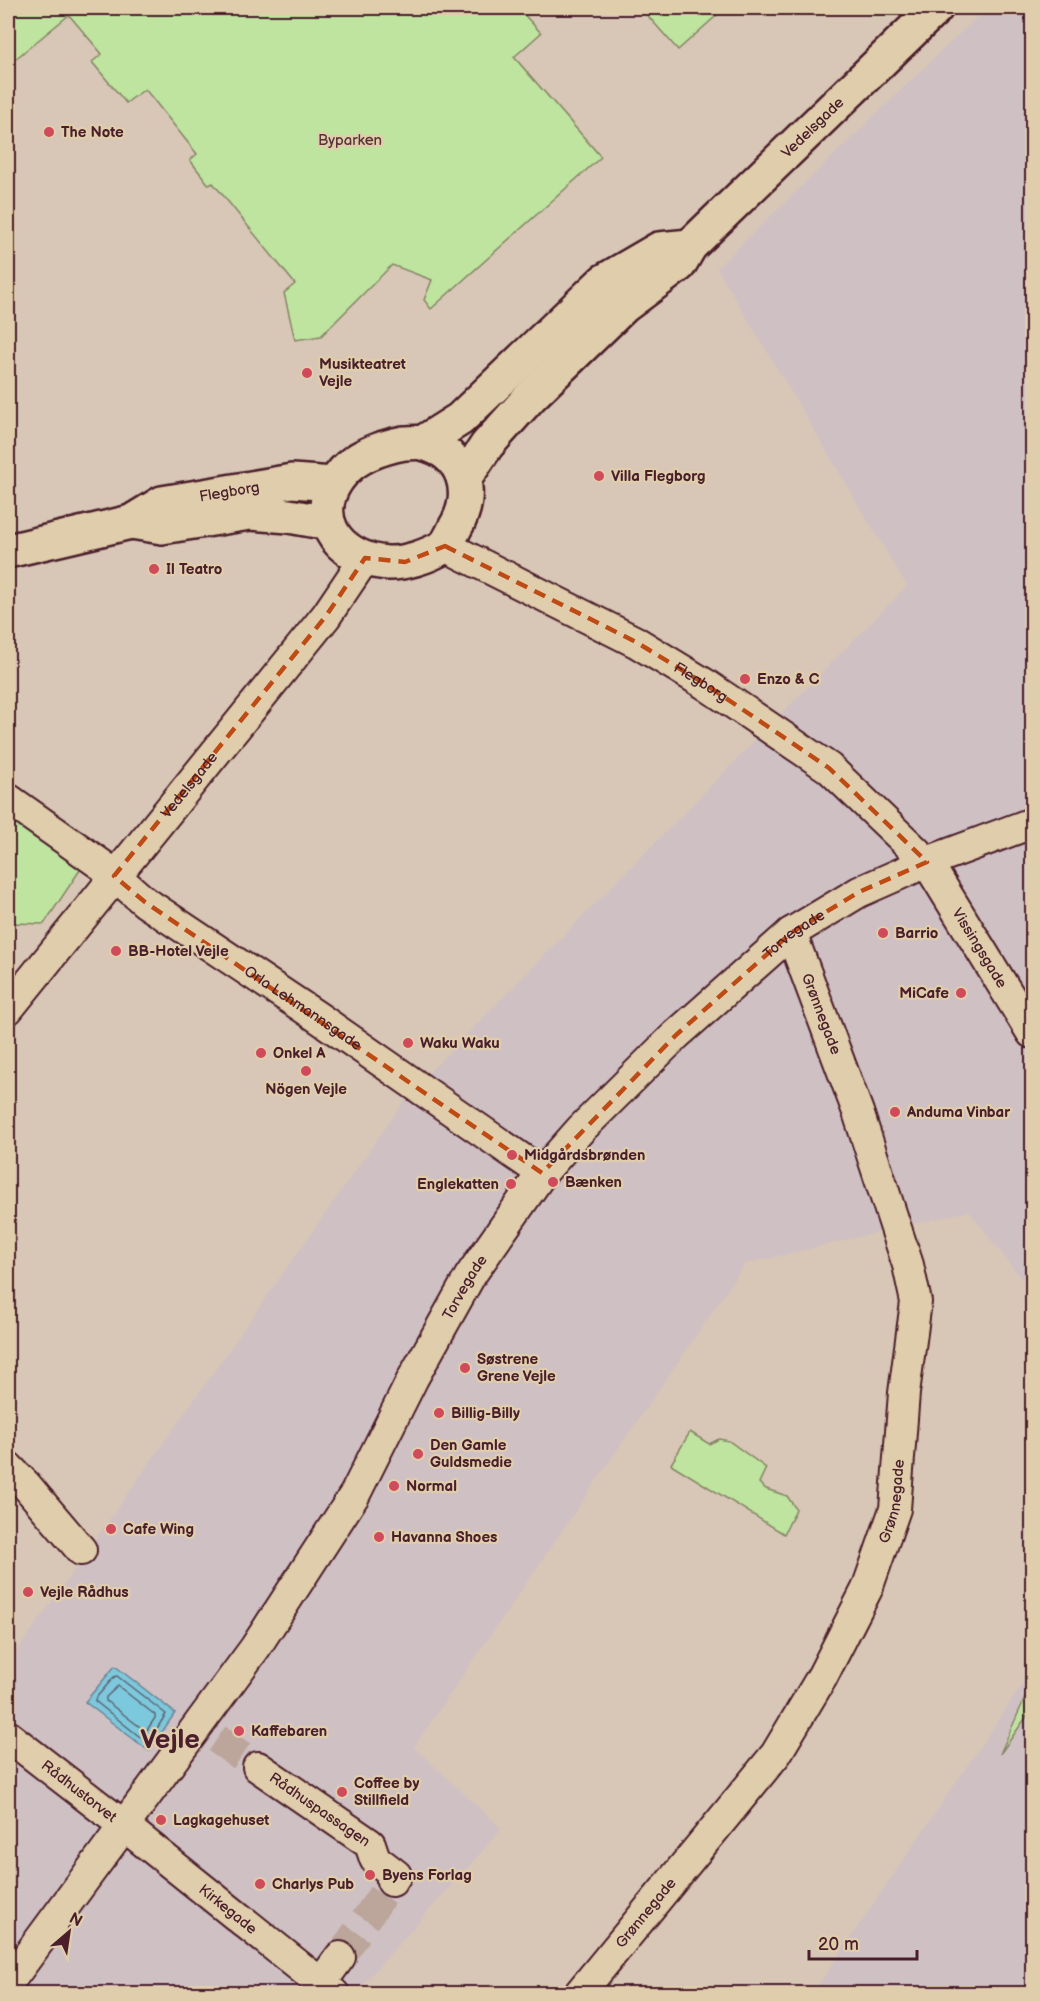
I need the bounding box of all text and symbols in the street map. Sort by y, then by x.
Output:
street label: Vedelsgade [777,93,848,162]
place label: The Note [61,123,124,142]
marker: The Note [42,125,56,139]
park label: Byparken [318,131,382,150]
place label: Musikteatret Vejle [319,355,406,391]
marker: Musikteatret Vejle [300,366,314,380]
place label: Villa Flegborg [611,467,705,486]
marker: Villa Flegborg [592,469,606,483]
street label: Flegborg [198,477,261,506]
place label: Il Teatro [166,560,223,579]
marker: Il Teatro [147,562,161,576]
street label: Flegborg [670,658,732,706]
place label: Enzo & C [757,670,820,689]
marker: Enzo & C [738,672,752,686]
street label: Vedelsgade [157,748,222,822]
street label: Vissingsgade [948,904,1012,992]
street label: Torvegade [759,905,828,963]
place label: Barrio [895,924,939,943]
marker: Barrio [876,926,890,940]
place label: BB-Hotel Vejle [128,942,229,961]
marker: BB-Hotel Vejle [109,944,123,958]
street label: Orla Lehmannsgade [241,961,366,1055]
street label: Grønnegade [797,971,845,1057]
place label: MiCafe [899,984,949,1003]
marker: MiCafe [954,986,968,1000]
place label: Waku Waku [420,1034,500,1053]
marker: Waku Waku [401,1036,415,1050]
place label: Onkel A [273,1044,326,1063]
marker: Onkel A [254,1046,268,1060]
marker: Nögen Vejle [299,1064,313,1078]
place label: Nögen Vejle [265,1080,347,1099]
place label: Anduma Vinbar [906,1103,1011,1122]
marker: Anduma Vinbar [888,1105,902,1119]
place label: Midgårdsbrønden [524,1146,645,1165]
marker: Midgårdsbrønden [505,1148,519,1162]
place label: Bænken [565,1173,622,1192]
place label: Englekatten [417,1175,499,1194]
marker: Bænken [546,1175,560,1189]
marker: Englekatten [504,1177,518,1191]
street label: Torvegade [438,1251,491,1323]
place label: Søstrene Grene Vejle [477,1350,556,1386]
marker: Søstrene Grene Vejle [458,1361,472,1375]
place label: Billig-Billy [451,1404,520,1423]
marker: Billig-Billy [432,1406,446,1420]
place label: Den Gamle Guldsmedie [430,1436,512,1472]
marker: Den Gamle Guldsmedie [411,1447,425,1461]
street label: Grønnegade [874,1458,908,1546]
place label: Normal [406,1477,457,1496]
marker: Normal [387,1479,401,1493]
place label: Cafe Wing [123,1520,194,1539]
marker: Cafe Wing [104,1522,118,1536]
place label: Havanna Shoes [391,1528,497,1547]
marker: Havanna Shoes [372,1530,386,1544]
place label: Vejle Rådhus [40,1583,129,1602]
marker: Vejle Rådhus [21,1585,35,1599]
place label: Kaffebaren [251,1722,327,1741]
district label: Vejle [140,1724,200,1756]
marker: Kaffebaren [232,1724,246,1738]
street label: Rådhustorvet [38,1756,121,1827]
street label: Rådhuspassagen [266,1768,374,1851]
place label: Coffee by Stillfield [354,1774,419,1810]
marker: Coffee by Stillfield [335,1785,349,1799]
place label: Lagkagehuset [173,1811,269,1830]
marker: Lagkagehuset [154,1813,168,1827]
place label: Byens Forlag [382,1866,472,1885]
marker: Byens Forlag [363,1868,377,1882]
street label: Grønnegade [611,1874,680,1952]
place label: Charlys Pub [272,1875,354,1894]
marker: Charlys Pub [253,1877,267,1891]
street label: Kirkegade [195,1880,261,1938]
north arrow [39,1902,99,1962]
text: N [66,1909,85,1931]
scale bar [809,1923,917,1961]
text: 20 m [818,1934,859,1955]

